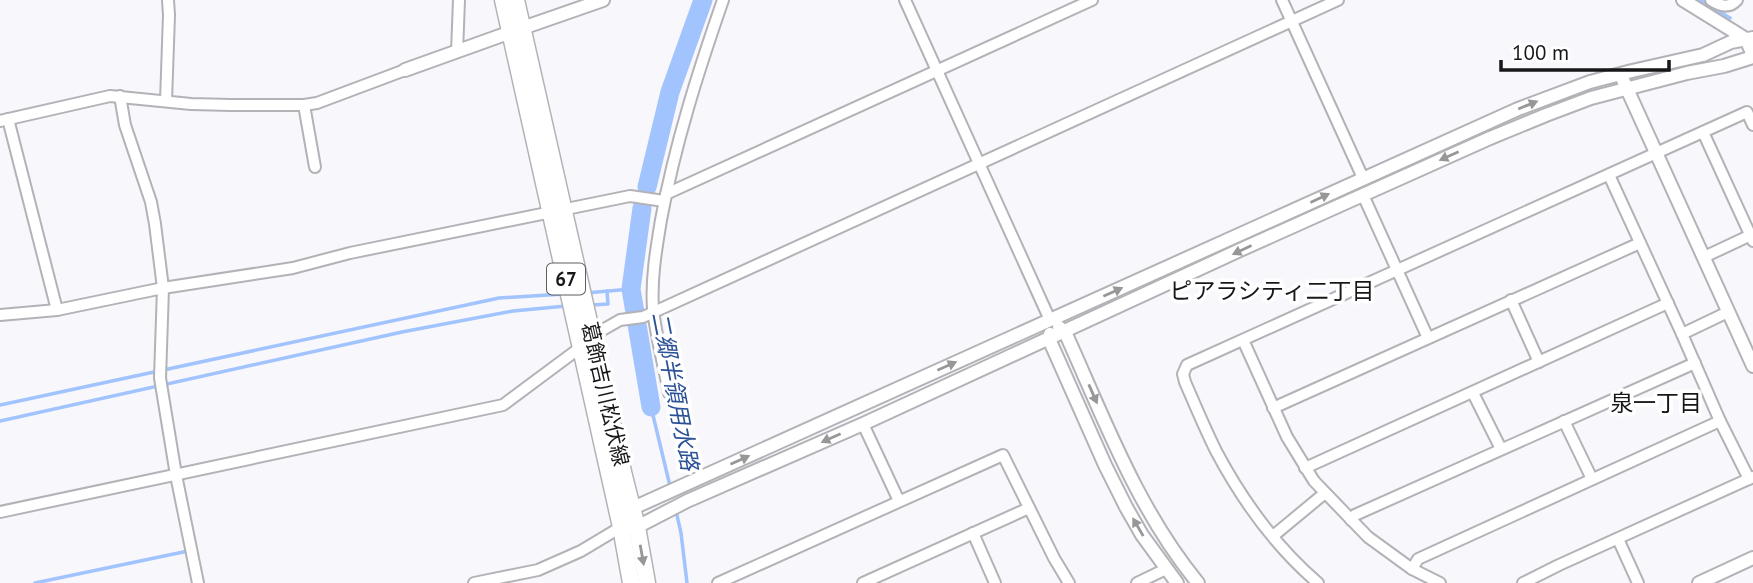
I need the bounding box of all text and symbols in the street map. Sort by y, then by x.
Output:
scale bar [1501,28,1669,72]
text: 100 m [1512,39,1569,66]
one-way arrow [1517,100,1538,111]
one-way arrow [1439,150,1459,162]
one-way arrow [1310,192,1330,204]
one-way arrow [1231,244,1252,255]
road number: 67 [547,264,585,294]
district label: ピアラシティ二丁目 [1169,276,1375,305]
one-way arrow [1102,286,1123,297]
water label: 二郷半領用水路 [646,309,705,475]
street label: 葛飾吉川松伏線 [576,319,635,469]
one-way arrow [937,360,957,372]
one-way arrow [1087,384,1099,404]
district label: 泉一丁目 [1610,388,1702,417]
one-way arrow [821,432,841,444]
one-way arrow [730,454,750,466]
one-way arrow [1132,517,1144,537]
one-way arrow [637,544,648,566]

